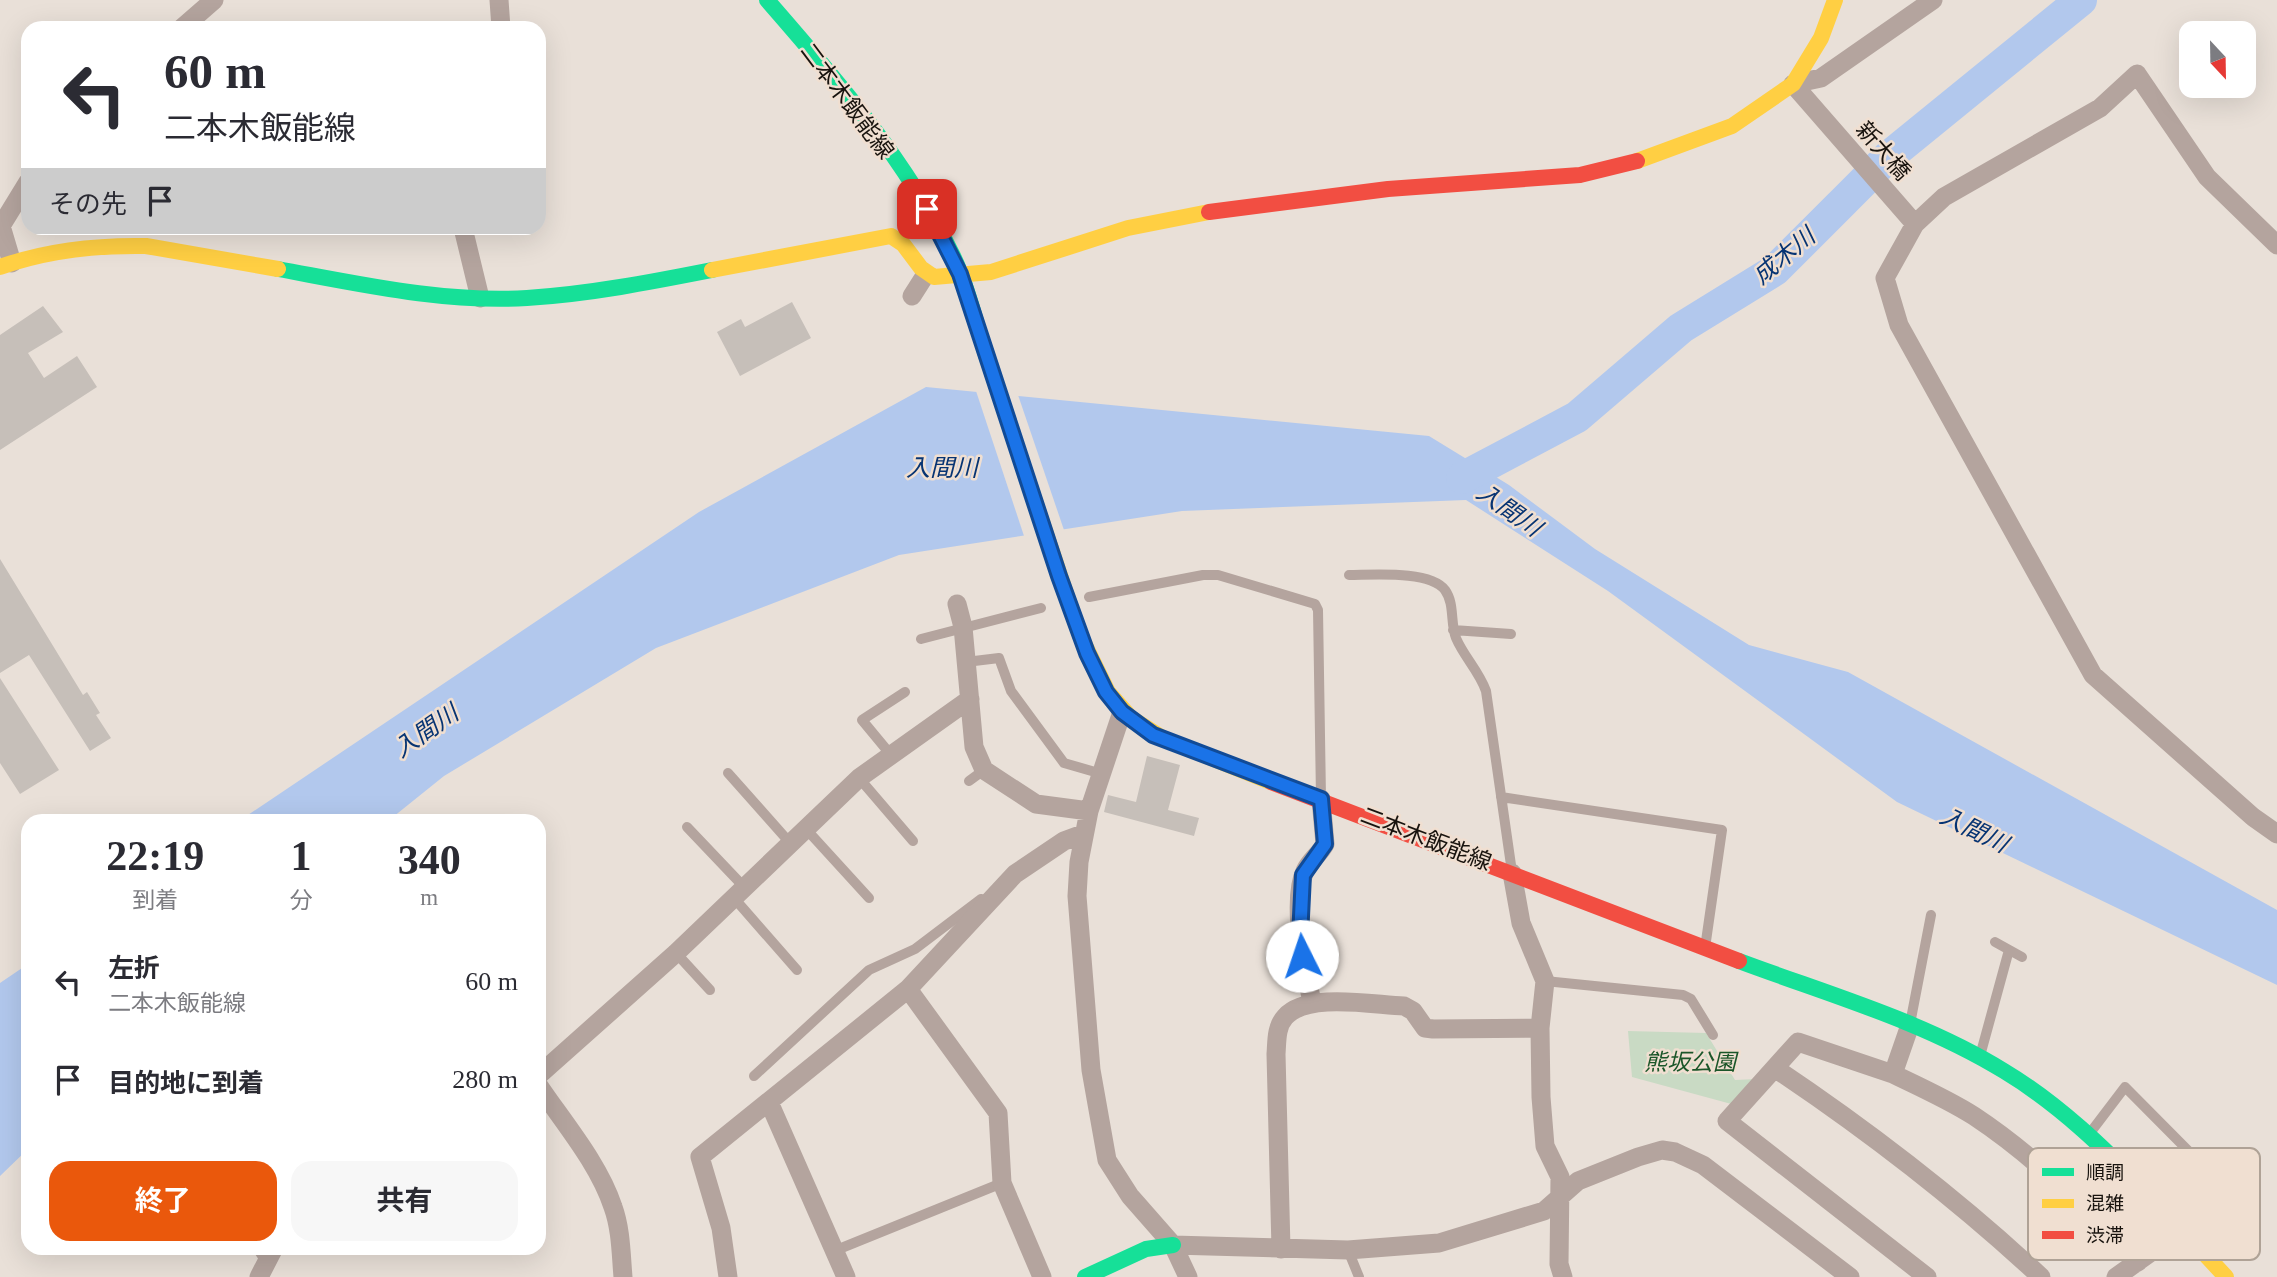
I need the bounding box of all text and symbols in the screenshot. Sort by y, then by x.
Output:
north arrow [2179,21,2256,98]
map controls [2179,21,2256,98]
street label: 二本木飯能線 [795,38,899,164]
text: 60 m [164,44,266,99]
icon: left [49,49,140,140]
text: 二本木飯能線 [164,110,356,146]
street label: 新大橋 [1851,117,1915,185]
pin [897,179,957,239]
icon: arrive [141,182,179,220]
text: その先 [49,190,127,219]
icon: arrive [908,190,946,228]
water label: 成木川 [1748,221,1822,289]
water label: 入間川 [906,455,981,481]
water label: 入間川 [1472,479,1548,543]
water label: 入間川 [389,698,465,762]
street label: 二本木飯能線 [1357,803,1495,875]
water label: 入間川 [1936,803,2015,859]
text: 22:19 [106,833,204,879]
text: 1 [291,833,312,879]
text: 340 [398,837,461,883]
text: m [420,885,438,910]
text: 到着 [132,888,178,913]
text: 分 [290,888,313,913]
position arrow [1265,919,1339,993]
text: 左折 [108,954,160,983]
icon: left [49,963,87,1001]
text: 60 m [465,967,518,996]
text: 二本木飯能線 [108,991,246,1016]
park label: 熊坂公園 [1644,1050,1739,1075]
icon: arrive [49,1061,87,1099]
text: 280 m [452,1065,518,1094]
text: 目的地に到着 [108,1069,264,1098]
legend [2028,1148,2260,1260]
button: 終了 [49,1161,277,1241]
button: 共有 [291,1161,518,1241]
text: 順調 [2086,1162,2124,1183]
text: 混雑 [2086,1193,2124,1214]
text: 渋滞 [2086,1225,2124,1246]

